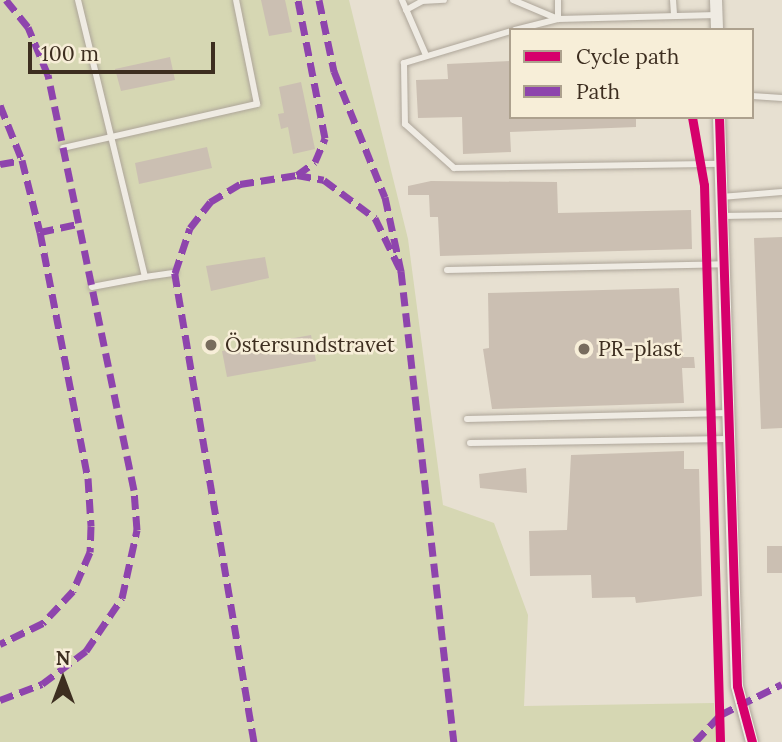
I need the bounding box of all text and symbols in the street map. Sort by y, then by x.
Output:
scale bar [32,28,219,72]
legend [509,28,754,119]
text: 100 m [41,40,99,67]
text: Cycle path [576,43,679,70]
text: Path [576,78,620,105]
place label: Östersundstravet [225,332,395,358]
place label: PR-plast [598,336,681,362]
marker: Östersundstravet [203,337,219,353]
marker: PR-plast [576,341,592,357]
north arrow [28,644,98,714]
text: N [56,646,70,670]

